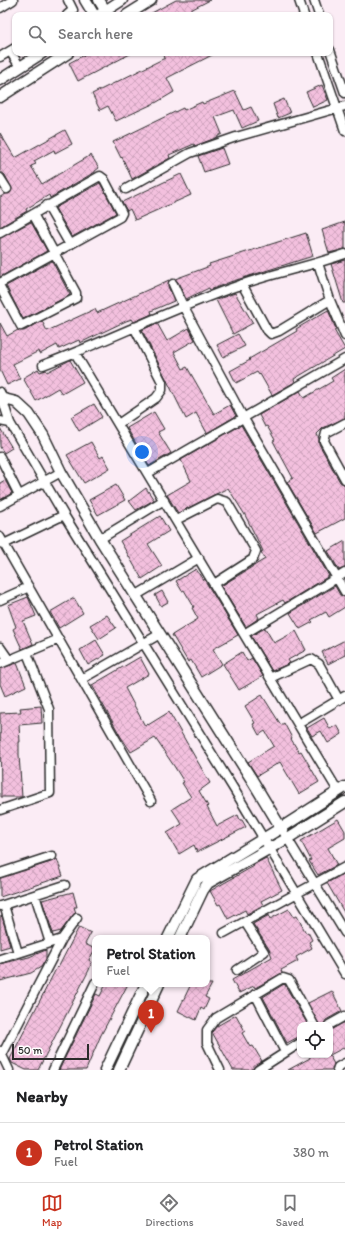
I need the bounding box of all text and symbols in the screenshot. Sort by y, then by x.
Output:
search box [12,12,333,56]
icon: search [26,23,48,45]
text: Search here [58,25,133,43]
your location [132,442,152,462]
popup [92,935,210,987]
text: Petrol Station [106,945,196,963]
text: Fuel [106,963,130,978]
pin: 1 [138,1000,164,1033]
map controls [297,1022,333,1058]
button: locate [297,1022,333,1058]
scale bar [12,1042,89,1061]
text: 50 m [18,1044,42,1057]
text: Nearby [16,1086,68,1106]
text: Petrol Station [54,1136,143,1154]
text: 1 [26,1145,32,1160]
text: 380 m [293,1145,329,1160]
text: Fuel [54,1154,78,1169]
tab: Map [41,1192,63,1229]
tab: Directions [145,1192,194,1229]
tab: Saved [276,1192,304,1229]

